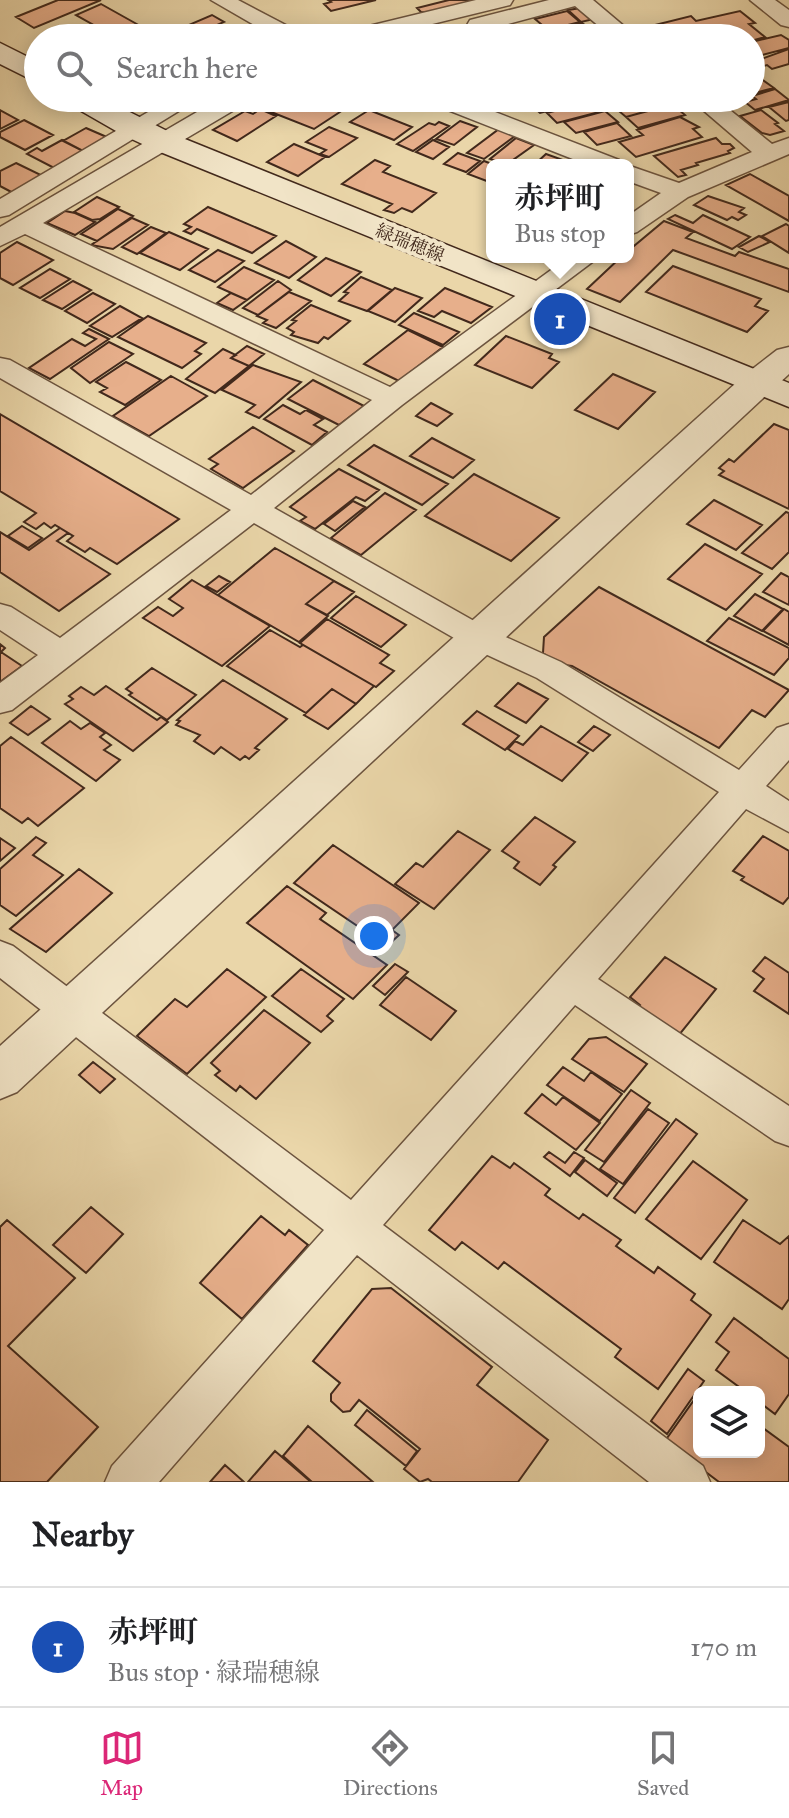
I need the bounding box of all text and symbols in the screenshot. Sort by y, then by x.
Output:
search box [24,24,765,112]
icon: search [52,46,96,90]
text: Search here [116,50,258,86]
popup [486,159,634,263]
text: 赤坪町 [514,180,604,216]
text: Bus stop [514,217,606,249]
street label: 緑瑞穂線 [373,219,447,267]
pin: 1 [534,289,586,349]
your location [354,916,394,956]
map controls [693,1386,765,1458]
button: layers [693,1386,765,1458]
text: Nearby [32,1514,134,1555]
text: 赤坪町 [108,1614,198,1650]
text: 1 [53,1631,63,1663]
text: 170 m [690,1631,757,1663]
text: Bus stop · 緑瑞穂線 [108,1656,320,1688]
tab: Map [100,1726,144,1801]
tab: Directions [343,1726,438,1801]
tab: Saved [637,1726,689,1801]

